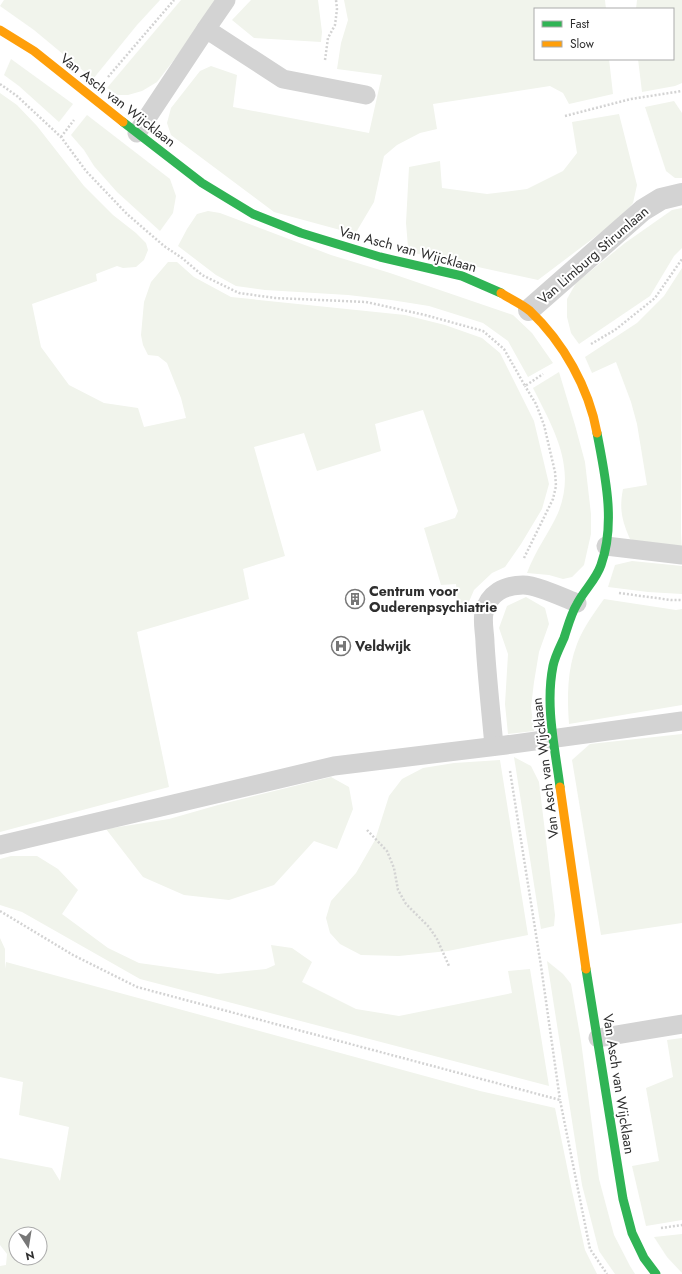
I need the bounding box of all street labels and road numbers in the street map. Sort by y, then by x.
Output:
street label: Van Asch van Wijcklaan [56,49,180,151]
street label: Van Limburg Stirumlaan [533,201,653,309]
street label: Van Asch van Wijcklaan [337,221,479,277]
street label: Van Asch van Wijcklaan [526,697,564,839]
street label: Van Asch van Wijcklaan [598,1013,640,1155]

